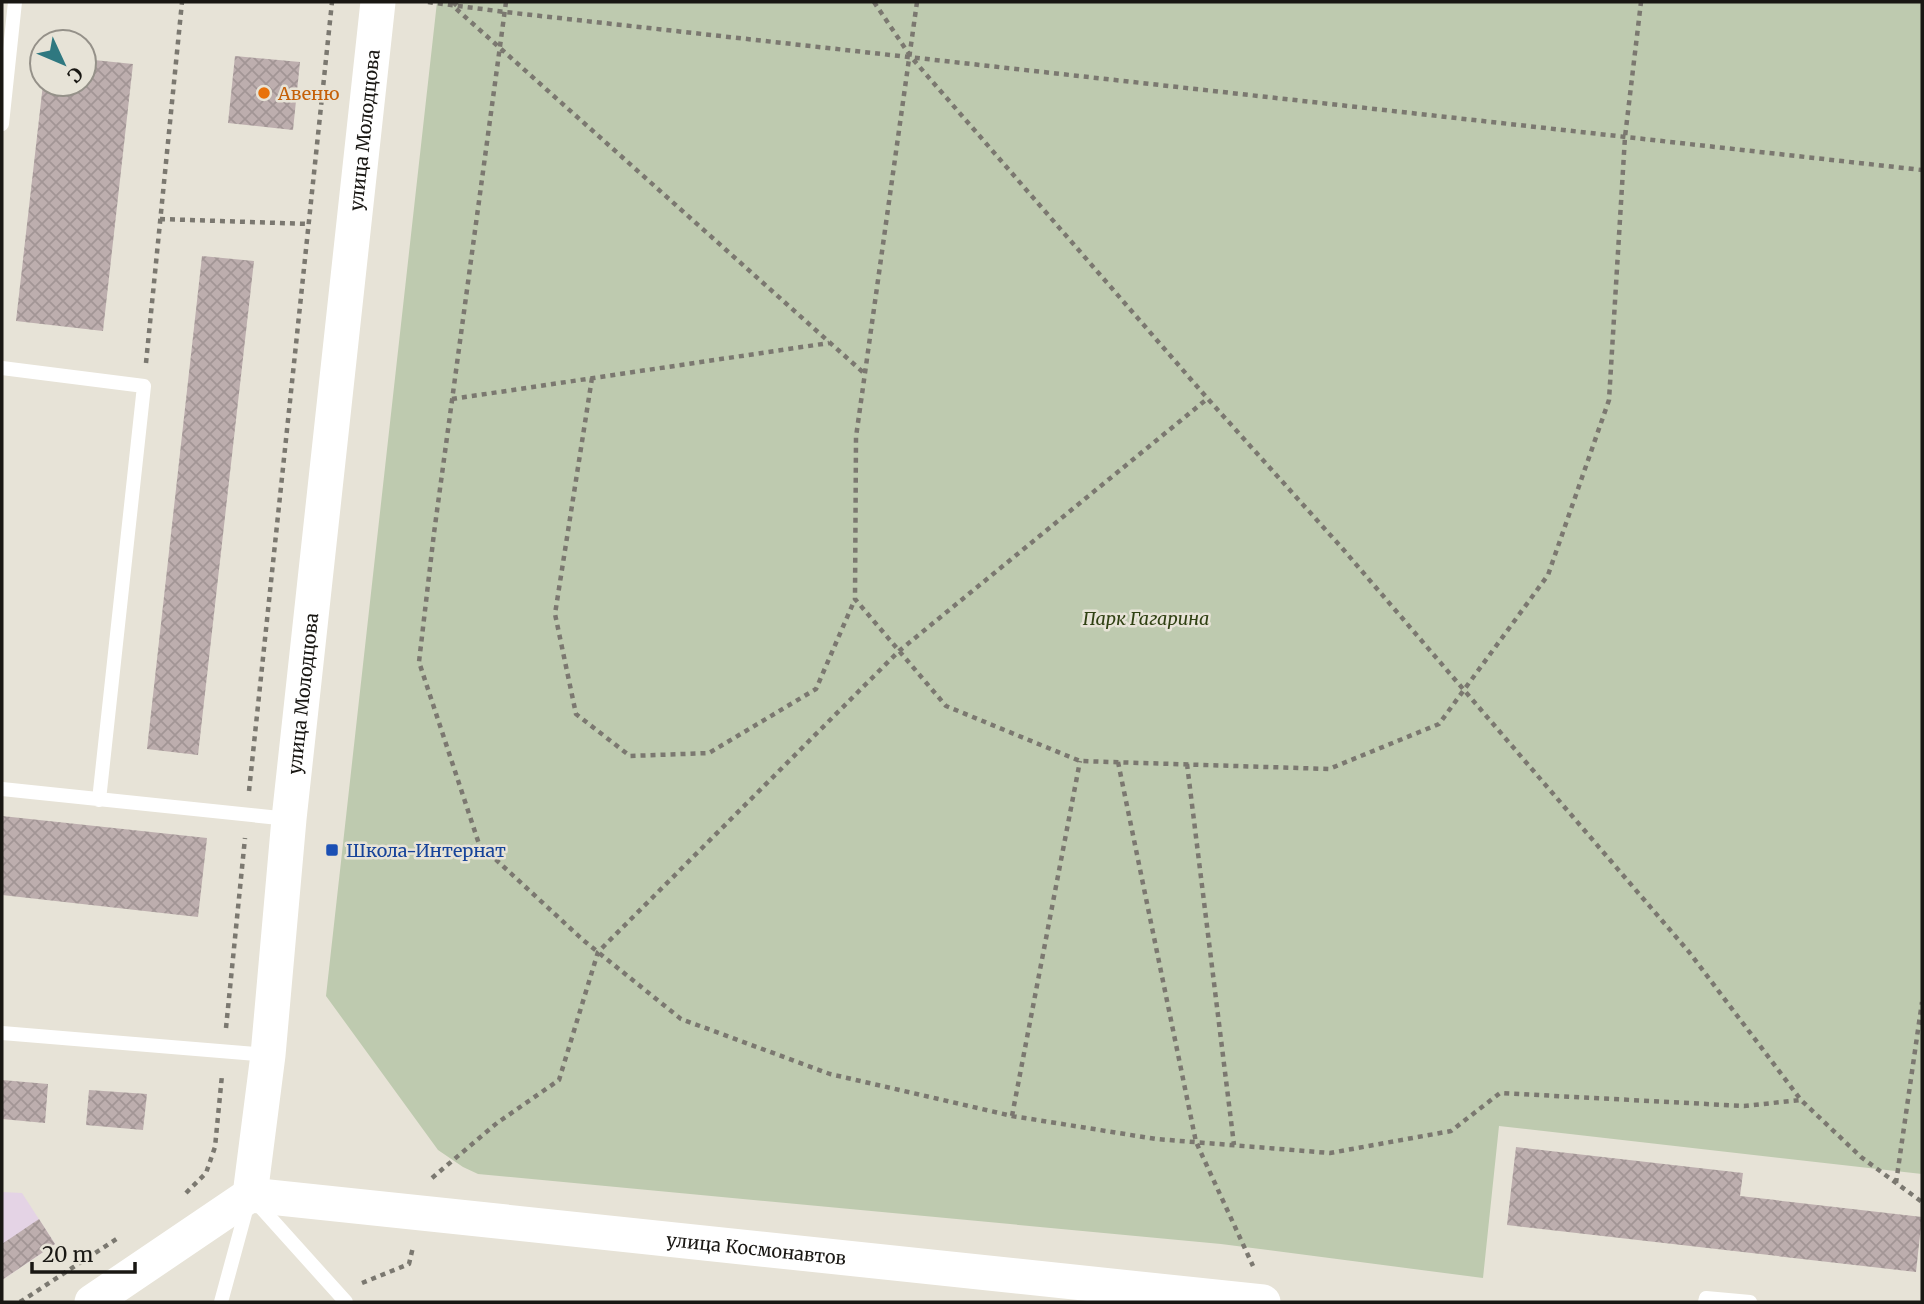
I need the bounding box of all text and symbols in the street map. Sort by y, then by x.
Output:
north arrow [28,28,98,98]
street label: улица Молодцова [344,48,384,212]
text: С [62,62,88,88]
place label: Авеню [277,82,340,105]
marker: Авеню [256,85,272,101]
park label: Парк Гагарина [1083,607,1209,630]
street label: улица Молодцова [282,611,323,776]
place label: Школа-Интернат [346,839,506,862]
marker: Школа-Интернат [324,842,340,858]
street label: улица Космонавтов [665,1228,848,1269]
scale bar [32,1230,135,1274]
text: 20 m [42,1241,94,1268]

